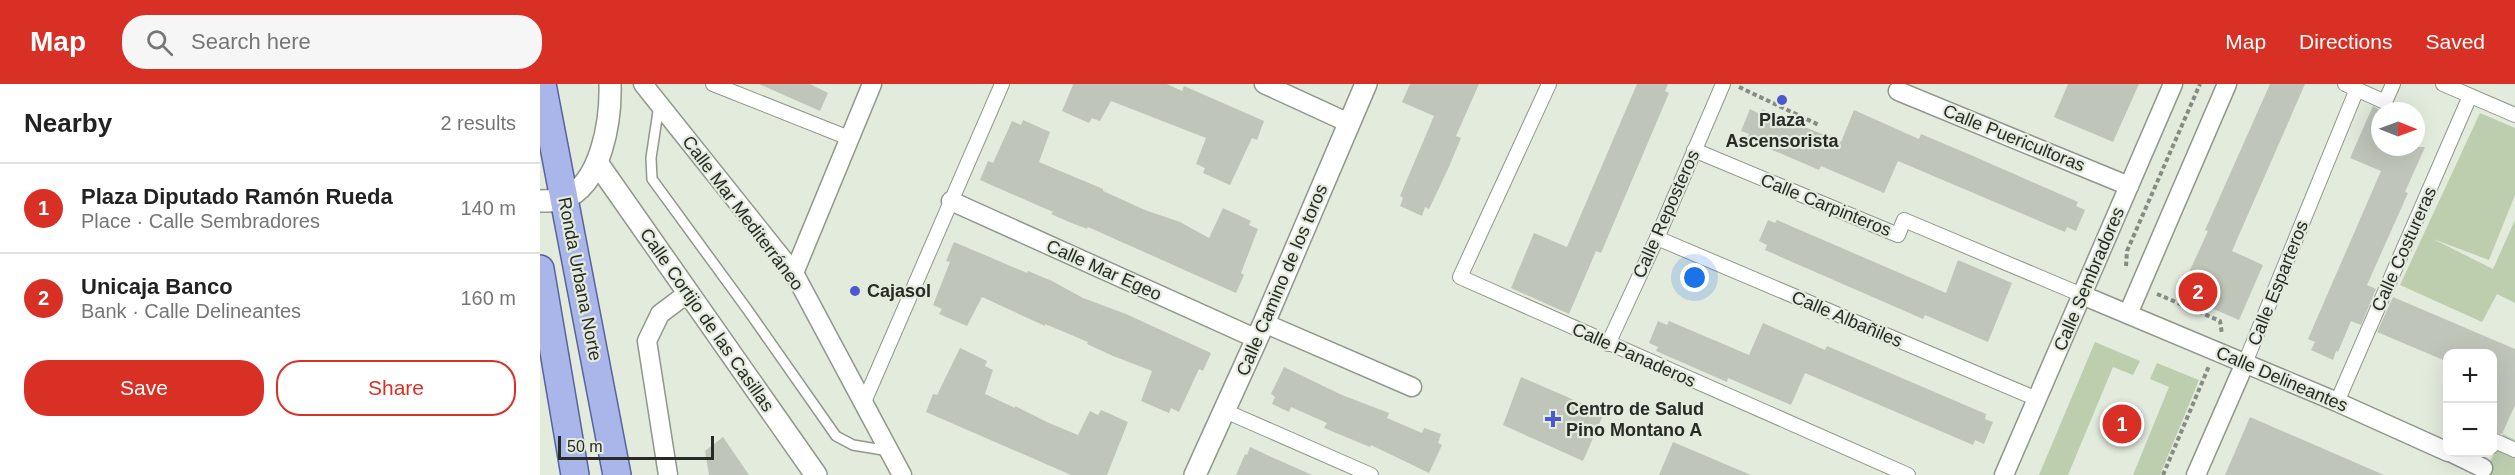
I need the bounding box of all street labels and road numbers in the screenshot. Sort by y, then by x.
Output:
street label: Calle Puericultoras [1940,100,2088,176]
street label: Calle Mar Mediterráneo [678,132,808,294]
street label: Calle Reposteros [1629,147,1703,281]
street label: Calle Carpinteros [1758,170,1894,240]
street label: Calle Camino de los toros [1233,181,1331,379]
street label: Calle Costureras [2368,184,2440,314]
street label: Ronda Urbana Norte [554,196,606,362]
street label: Calle Sembradores [2050,204,2128,354]
street label: Calle Esparteros [2244,218,2312,348]
street label: Calle Cortijo de las Casillas [636,225,778,415]
street label: Calle Mar Egeo [1043,236,1165,304]
street label: Calle Albañiles [1789,287,1905,351]
street label: Calle Panaderos [1569,319,1699,391]
street label: Calle Delineantes [2213,342,2351,416]

